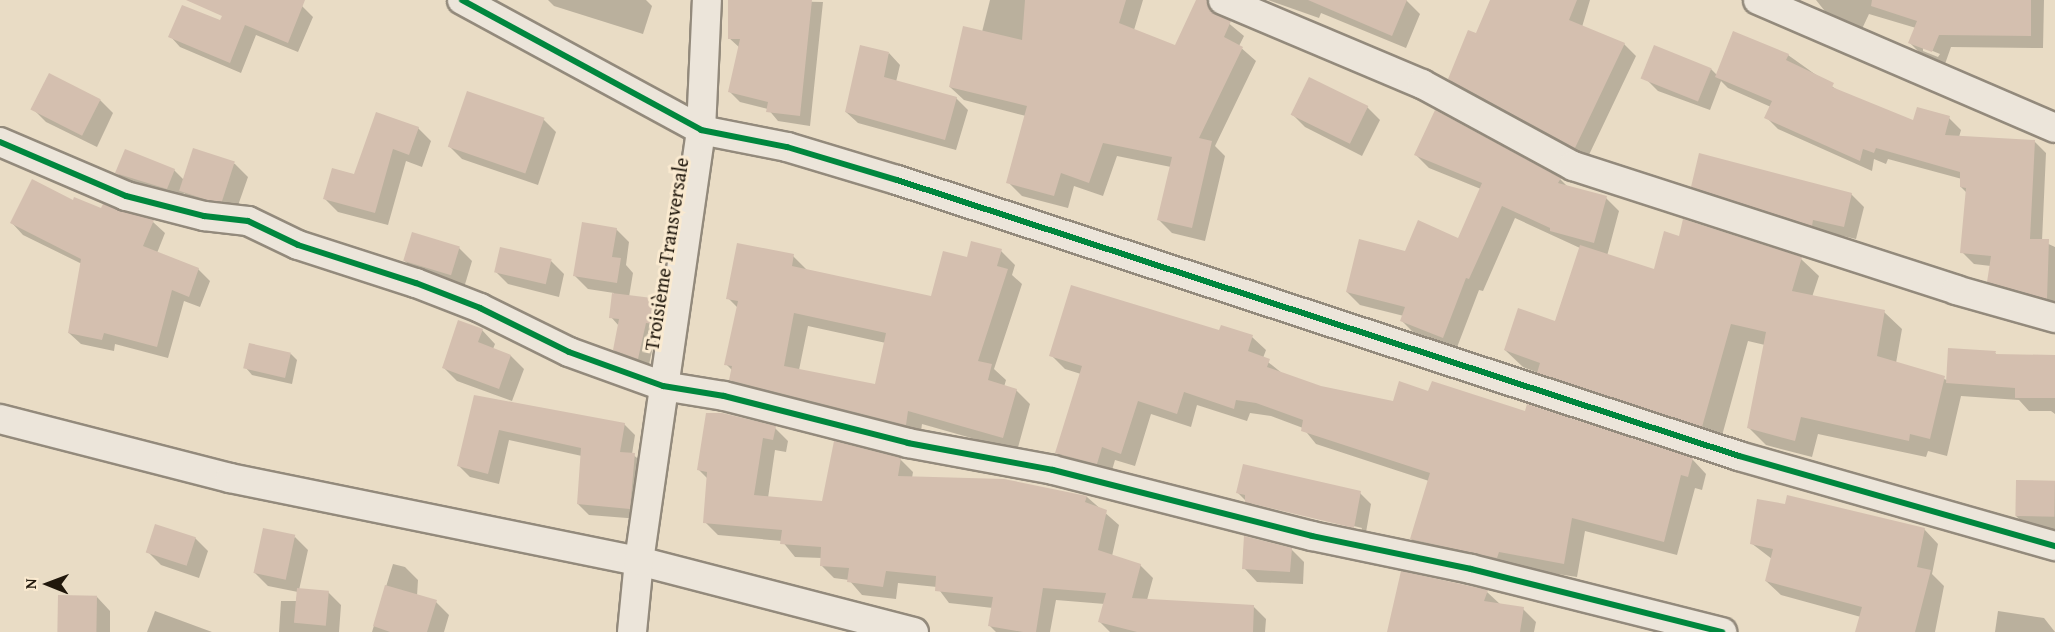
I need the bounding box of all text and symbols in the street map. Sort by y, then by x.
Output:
street label: Troisième Transversale [639,156,693,352]
north arrow [18,554,78,614]
text: N [18,578,42,589]

